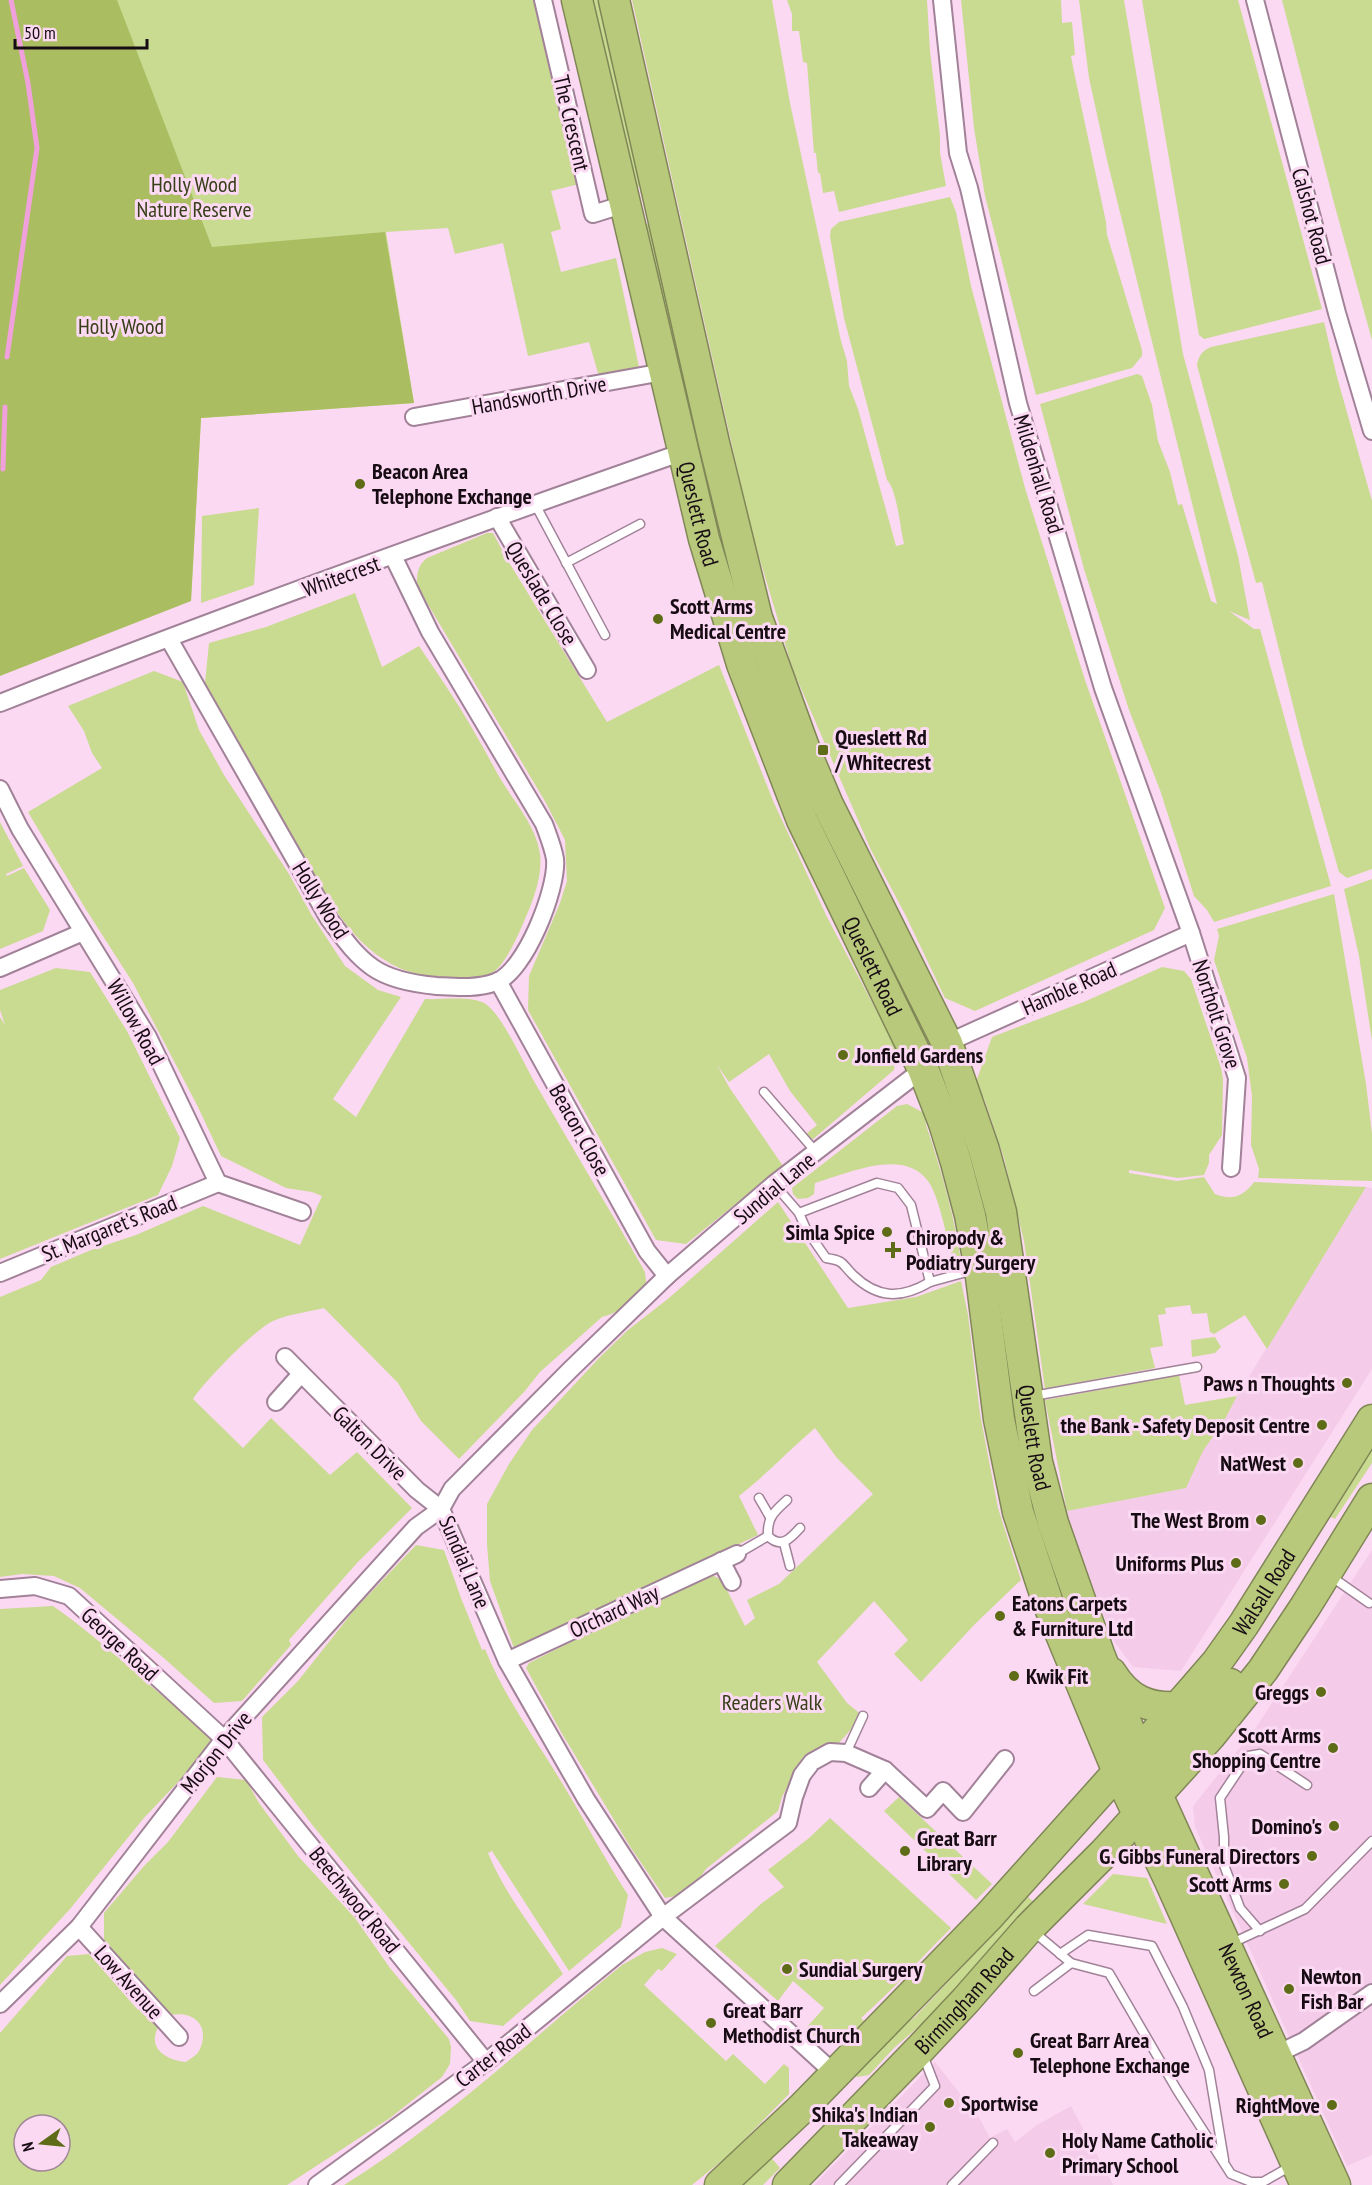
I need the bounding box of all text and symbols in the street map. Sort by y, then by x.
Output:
scale bar [15,12,147,50]
text: 50 m [24,21,56,44]
street label: The Crescent [547,72,597,174]
street label: Calshot Road [1286,165,1338,267]
park label: Holly Wood Nature Reserve [137,170,251,223]
park label: Holly Wood [78,312,164,340]
street label: Handsworth Drive [469,369,609,421]
street label: Mildenhall Road [1008,411,1070,537]
place label: Beacon Area Telephone Exchange [372,457,532,510]
street label: Queslett Road [672,459,725,570]
marker: Beacon Area Telephone Exchange [353,477,367,491]
street label: Queslade Close [500,536,584,650]
street label: Whitecrest [298,549,384,603]
place label: Scott Arms Medical Centre [670,592,786,645]
marker: Scott Arms Medical Centre [651,612,665,626]
place label: Queslett Rd / Whitecrest [834,723,931,776]
marker: Queslett Rd / Whitecrest [816,743,830,757]
street label: Holly Wood [286,856,356,944]
street label: Queslett Road [837,912,909,1020]
street label: Hamble Road [1017,955,1121,1021]
street label: Northolt Grove [1186,956,1248,1072]
street label: Willow Road [101,974,171,1070]
place label: Jonfield Gardens [854,1041,984,1069]
marker: Jonfield Gardens [836,1048,850,1062]
street label: Beacon Close [543,1079,617,1181]
street label: Sundial Lane [728,1146,820,1230]
street label: St. Margaret's Road [37,1188,181,1268]
place label: Simla Spice [786,1218,875,1246]
place label: Chiropody & Podiatry Surgery [906,1223,1036,1276]
marker: Simla Spice [880,1225,894,1239]
marker: Chiropody & Podiatry Surgery [884,1241,902,1259]
place label: Paws n Thoughts [1203,1369,1335,1397]
marker: Paws n Thoughts [1340,1376,1354,1390]
street label: Queslett Road [1012,1383,1058,1493]
street label: Galton Drive [327,1400,413,1486]
place label: the Bank - Safety Deposit Centre [1061,1411,1310,1439]
marker: the Bank - Safety Deposit Centre [1315,1418,1329,1432]
place label: NatWest [1220,1449,1287,1477]
marker: NatWest [1291,1456,1305,1470]
place label: The West Brom [1131,1506,1249,1534]
street label: Sundial Lane [433,1511,497,1613]
marker: The West Brom [1254,1513,1268,1527]
street label: Walsall Road [1226,1544,1301,1641]
place label: Uniforms Plus [1116,1549,1224,1577]
marker: Uniforms Plus [1229,1556,1243,1570]
street label: Orchard Way [565,1578,664,1644]
place label: Eatons Carpets & Furniture Ltd [1012,1589,1133,1642]
street label: George Road [75,1601,165,1687]
marker: Eatons Carpets & Furniture Ltd [993,1609,1007,1623]
place label: Kwik Fit [1026,1662,1089,1690]
marker: Kwik Fit [1007,1669,1021,1683]
place label: Greggs [1255,1678,1309,1706]
marker: Greggs [1314,1685,1328,1699]
park label: Readers Walk [722,1688,823,1716]
street label: Morjon Drive [174,1705,258,1799]
place label: Scott Arms Shopping Centre [1192,1721,1321,1774]
marker: Scott Arms Shopping Centre [1326,1741,1340,1755]
place label: Domino's [1252,1812,1322,1840]
marker: Domino's [1327,1819,1341,1833]
place label: Great Barr Library [917,1824,997,1877]
street label: Beechwood Road [303,1841,407,1959]
place label: G. Gibbs Funeral Directors [1099,1842,1300,1870]
marker: Great Barr Library [898,1844,912,1858]
marker: G. Gibbs Funeral Directors [1305,1849,1319,1863]
place label: Scott Arms [1189,1870,1272,1898]
marker: Scott Arms [1277,1877,1291,1891]
street label: Low Avenue [89,1939,169,2025]
street label: Newton Road [1213,1939,1280,2042]
street label: Birmingham Road [909,1941,1020,2060]
place label: Sundial Surgery [799,1955,924,1983]
marker: Sundial Surgery [780,1962,794,1976]
place label: Newton Fish Bar [1301,1962,1364,2015]
marker: Newton Fish Bar [1282,1982,1296,1996]
place label: Great Barr Methodist Church [723,1996,860,2049]
marker: Great Barr Methodist Church [704,2016,718,2030]
street label: Carter Road [450,2017,536,2093]
place label: Great Barr Area Telephone Exchange [1030,2026,1190,2079]
marker: Great Barr Area Telephone Exchange [1011,2046,1025,2060]
place label: Sportwise [961,2089,1039,2117]
place label: RightMove [1236,2091,1320,2119]
marker: Sportwise [942,2096,956,2110]
marker: RightMove [1325,2098,1339,2112]
place label: Shika's Indian Takeaway [812,2100,919,2153]
north arrow [12,2113,72,2173]
marker: Shika's Indian Takeaway [923,2120,937,2134]
place label: Holy Name Catholic Primary School [1062,2126,1214,2179]
text: N [17,2140,38,2154]
marker: Holy Name Catholic Primary School [1043,2146,1057,2160]

